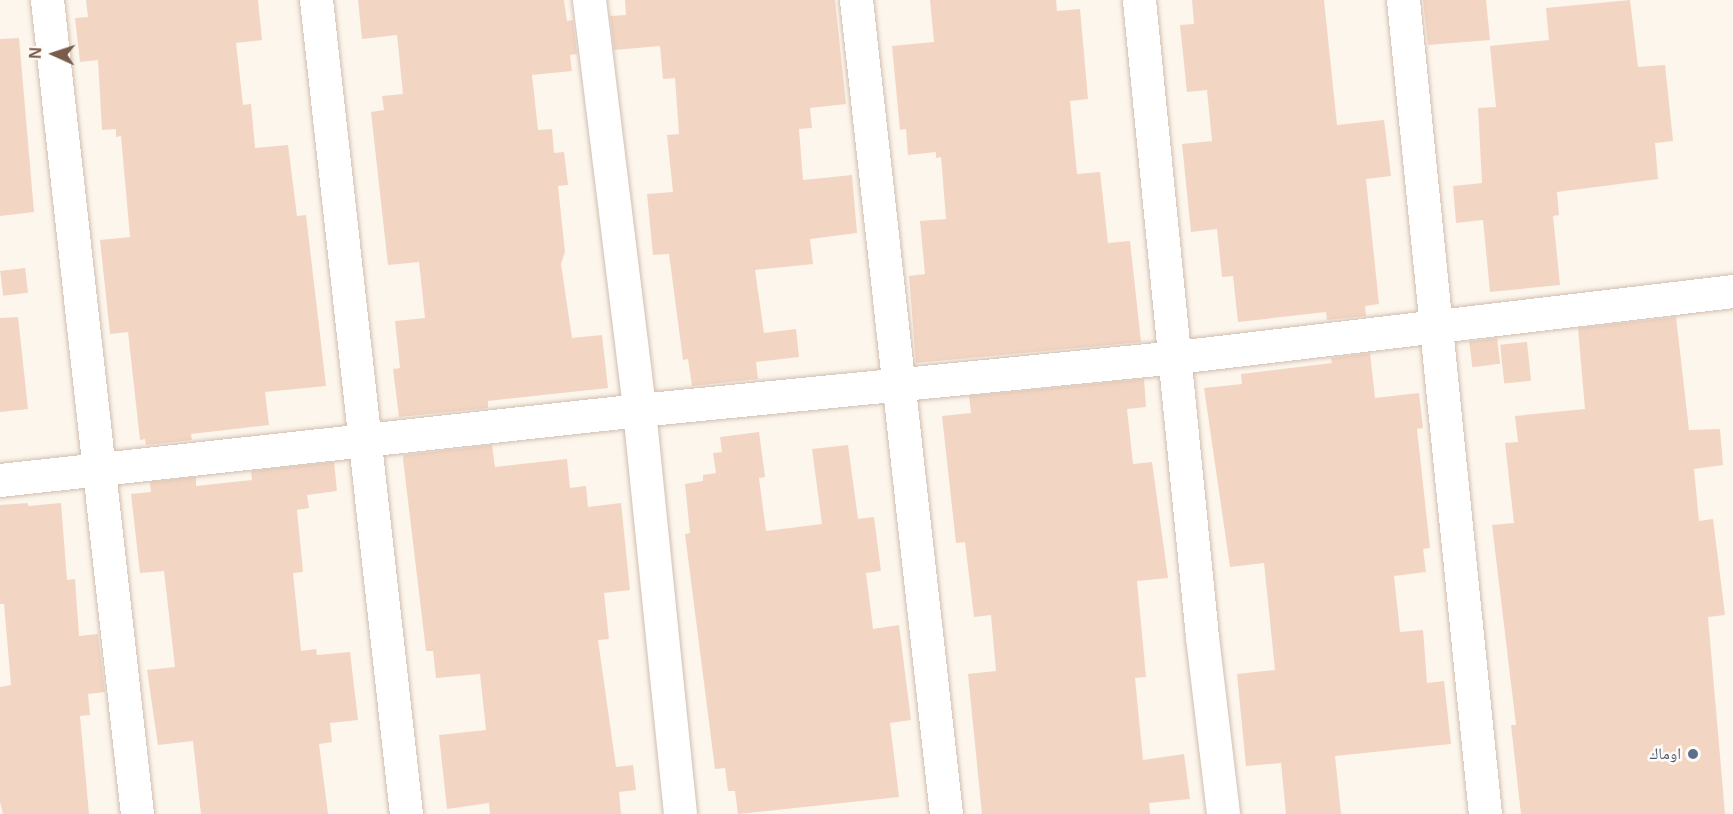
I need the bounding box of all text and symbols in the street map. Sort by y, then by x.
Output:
north arrow [24,24,84,84]
text: N [27,47,44,59]
place label: اوماك [1649,744,1681,764]
marker: اوماك [1686,747,1700,761]

